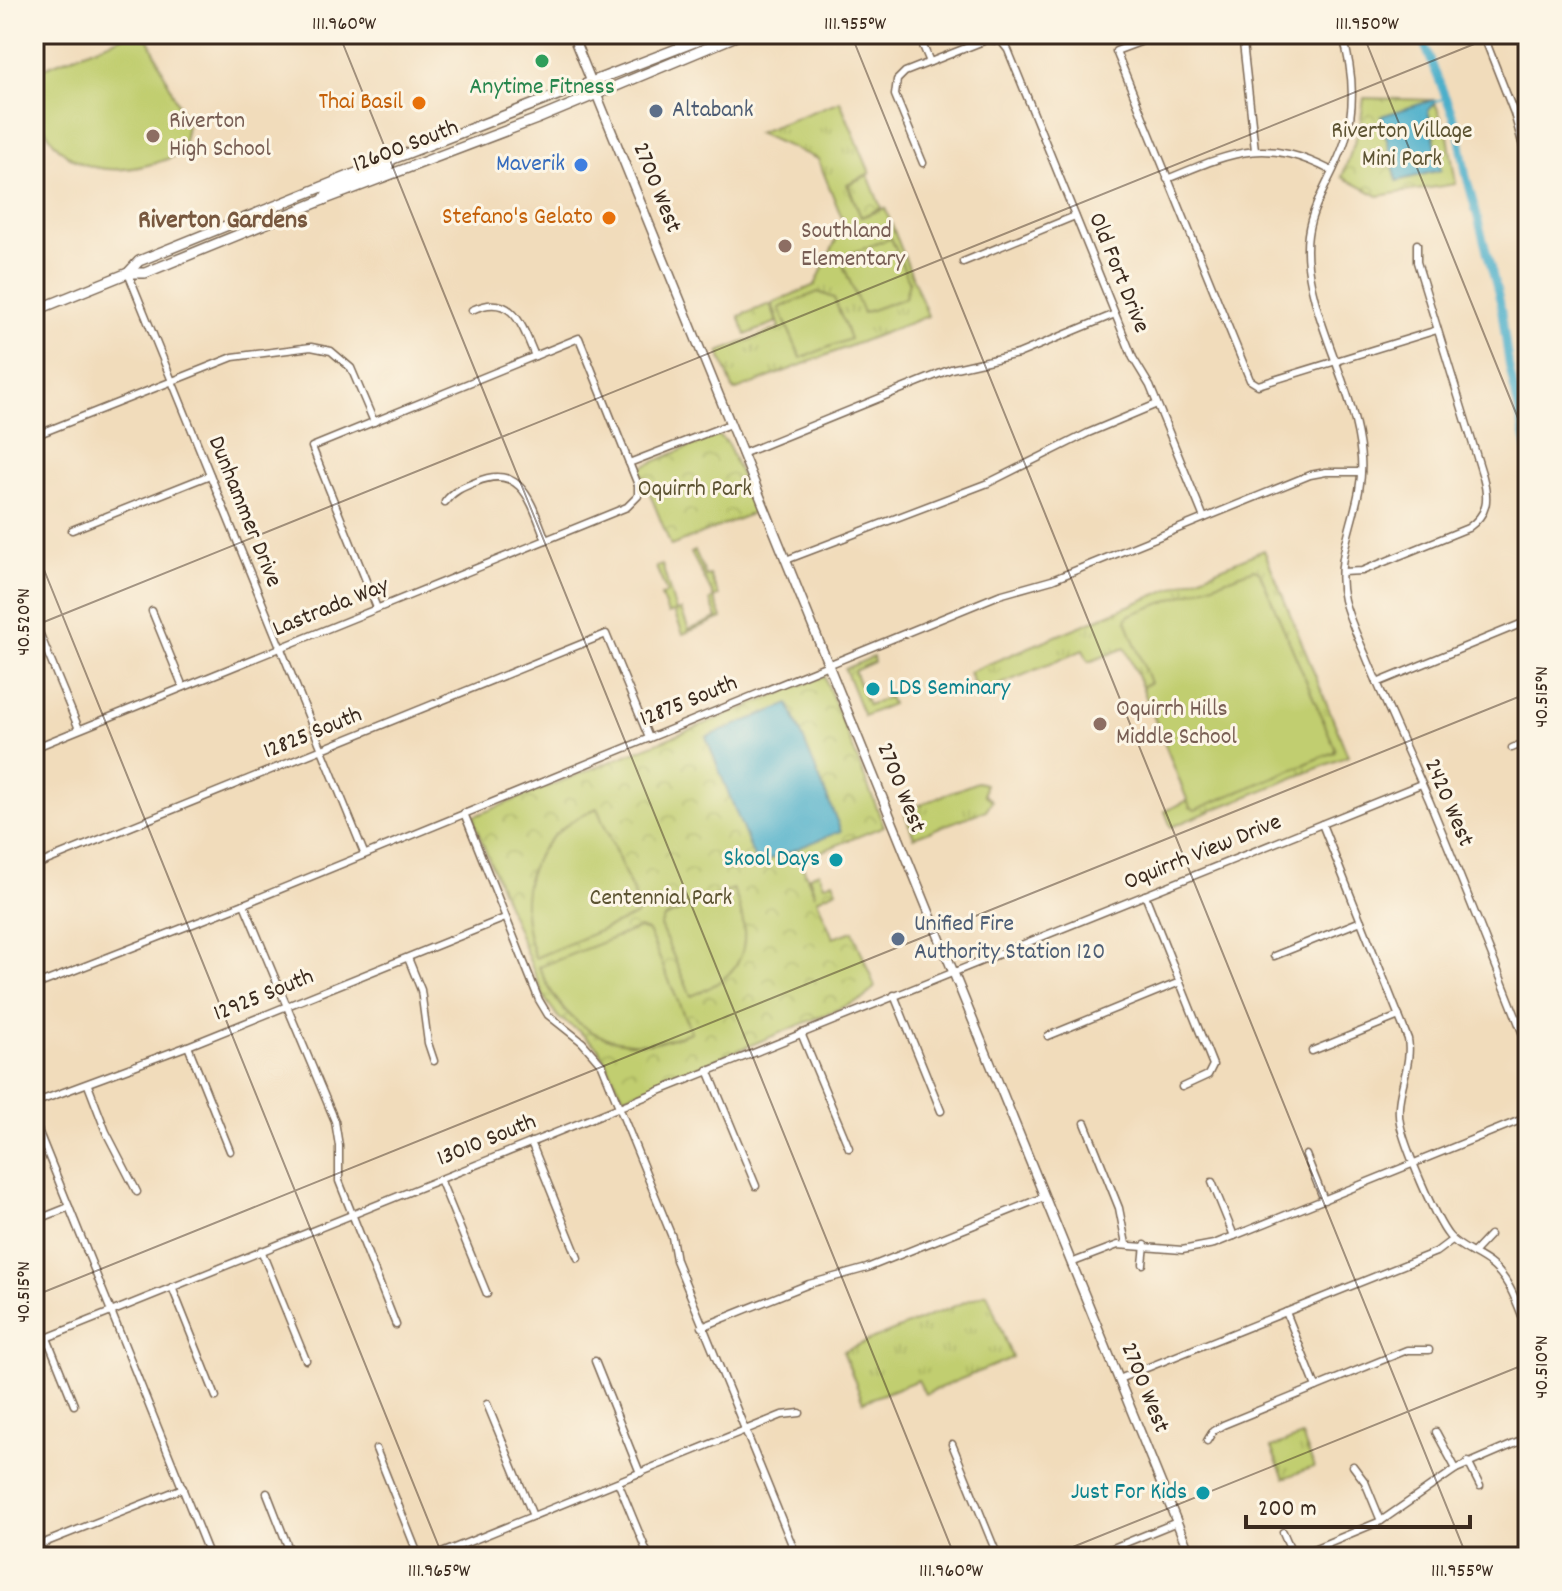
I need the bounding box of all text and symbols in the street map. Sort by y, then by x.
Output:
text: 111.960°W [312,11,377,39]
text: 111.955°W [824,11,887,39]
text: 111.950°W [1335,11,1399,39]
marker: Anytime Fitness [533,52,551,70]
place label: Anytime Fitness [469,71,615,105]
place label: Thai Basil [318,86,403,120]
marker: Thai Basil [410,94,428,112]
place label: Altabank [672,94,754,128]
marker: Altabank [647,102,665,120]
place label: Riverton High School [169,105,271,167]
street label: 12600 South [348,111,464,183]
park label: Riverton Village Mini Park [1331,115,1473,177]
marker: Riverton High School [144,127,162,145]
street label: 2700 West [623,138,690,238]
place label: Maverik [496,148,565,182]
marker: Maverik [572,156,590,174]
place label: Stefano's Gelato [442,201,593,235]
district label: Riverton Gardens [138,203,308,240]
street label: Old Fort Drive [1078,208,1158,338]
marker: Stefano's Gelato [600,209,618,227]
place label: Southland Elementary [801,215,906,277]
marker: Southland Elementary [776,237,794,255]
street label: Dunhammer Drive [198,431,290,593]
park label: Oquirrh Park [638,473,752,507]
street label: Lastrada Way [268,569,396,647]
text: 40.520°N [11,588,39,656]
text: 40.515°N [1529,666,1557,728]
street label: 12875 South [635,667,743,737]
place label: LDS Seminary [889,672,1012,706]
marker: LDS Seminary [864,680,882,698]
place label: Oquirrh Hills Middle School [1116,693,1237,755]
street label: 12825 South [258,699,368,769]
marker: Oquirrh Hills Middle School [1091,715,1109,733]
street label: 2700 West [867,738,934,838]
street label: 2420 West [1414,754,1482,852]
street label: Oquirrh View Drive [1119,806,1287,900]
place label: Skool Days [724,843,820,877]
marker: Skool Days [827,851,845,869]
park label: Centennial Park [590,882,732,916]
place label: Unified Fire Authority Station 120 [914,908,1105,970]
marker: Unified Fire Authority Station 120 [889,930,907,948]
street label: 12925 South [209,961,319,1031]
street label: 13010 South [432,1106,542,1176]
text: 40.515°N [11,1261,39,1323]
text: 40.510°N [1529,1335,1557,1399]
street label: 2700 West [1111,1338,1178,1438]
place label: Just For Kids [1071,1476,1187,1510]
scale bar [1246,1479,1470,1529]
marker: Just For Kids [1194,1484,1212,1502]
text: 200 m [1258,1493,1317,1527]
text: 111.965°W [408,1558,471,1586]
text: 111.960°W [919,1558,984,1586]
text: 111.955°W [1431,1558,1494,1586]

